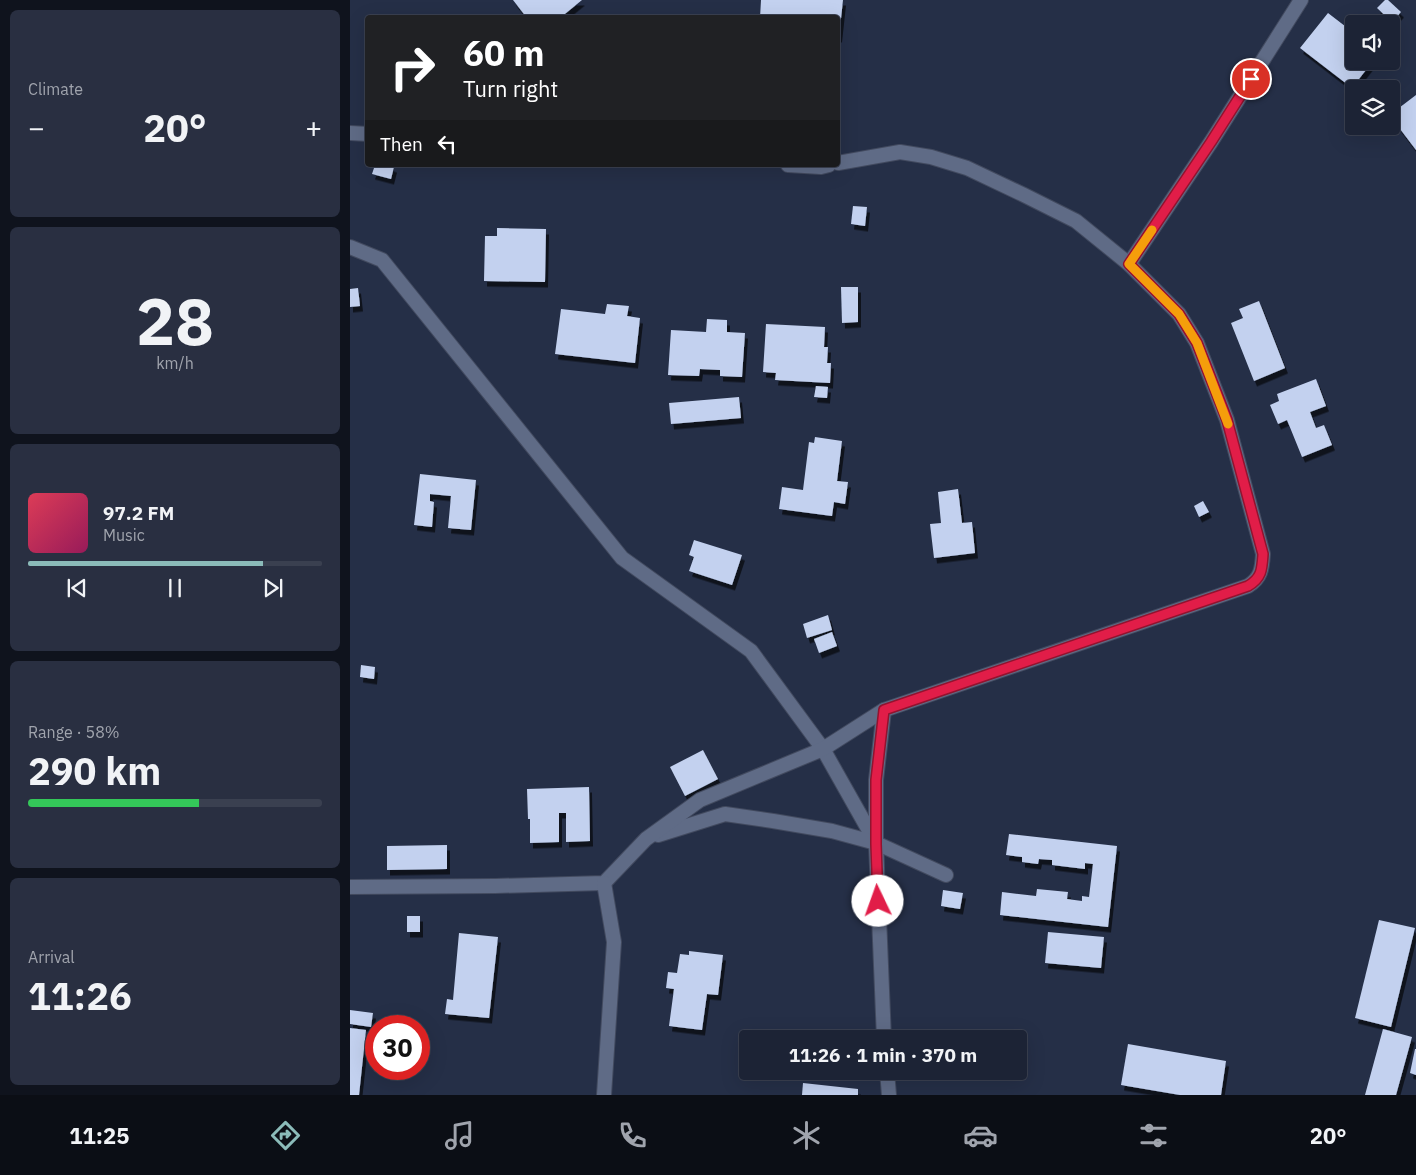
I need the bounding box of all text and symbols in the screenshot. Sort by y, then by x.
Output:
map controls [1345,15,1400,135]
button: sound [1345,15,1400,70]
text: 60 m [463,30,545,76]
icon: right [380,35,445,100]
pin [1230,58,1272,100]
icon: arrive [1237,65,1265,93]
text: Turn right [463,74,558,103]
text: Climate [28,79,83,99]
button: layers [1345,80,1400,135]
text: 20° [143,103,207,152]
text: − [28,109,45,146]
text: + [305,109,322,146]
icon: left [433,130,461,158]
text: Then [380,132,423,156]
text: 28 [136,278,214,363]
text: km/h [156,353,194,373]
text: 97.2 FM [103,501,174,525]
text: Music [103,525,145,545]
icon: previous [63,574,91,602]
icon: pause [161,574,189,602]
icon: next [259,574,287,602]
text: Range · 58% [28,722,120,742]
text: 290 km [28,746,161,795]
position arrow [851,874,903,926]
text: Arrival [28,947,75,967]
text: 11:26 [28,971,132,1020]
speed limit sign: 30 [365,1015,430,1080]
text: 11:26 · 1 min · 370 m [789,1043,977,1067]
icon: directions [268,1118,303,1153]
icon: music [442,1118,477,1153]
icon: phone [615,1118,650,1153]
icon: climate [789,1118,824,1153]
icon: car [963,1118,998,1153]
icon: filters [1136,1118,1171,1153]
text: 11:25 [69,1121,129,1150]
text: 20° [1310,1121,1347,1150]

